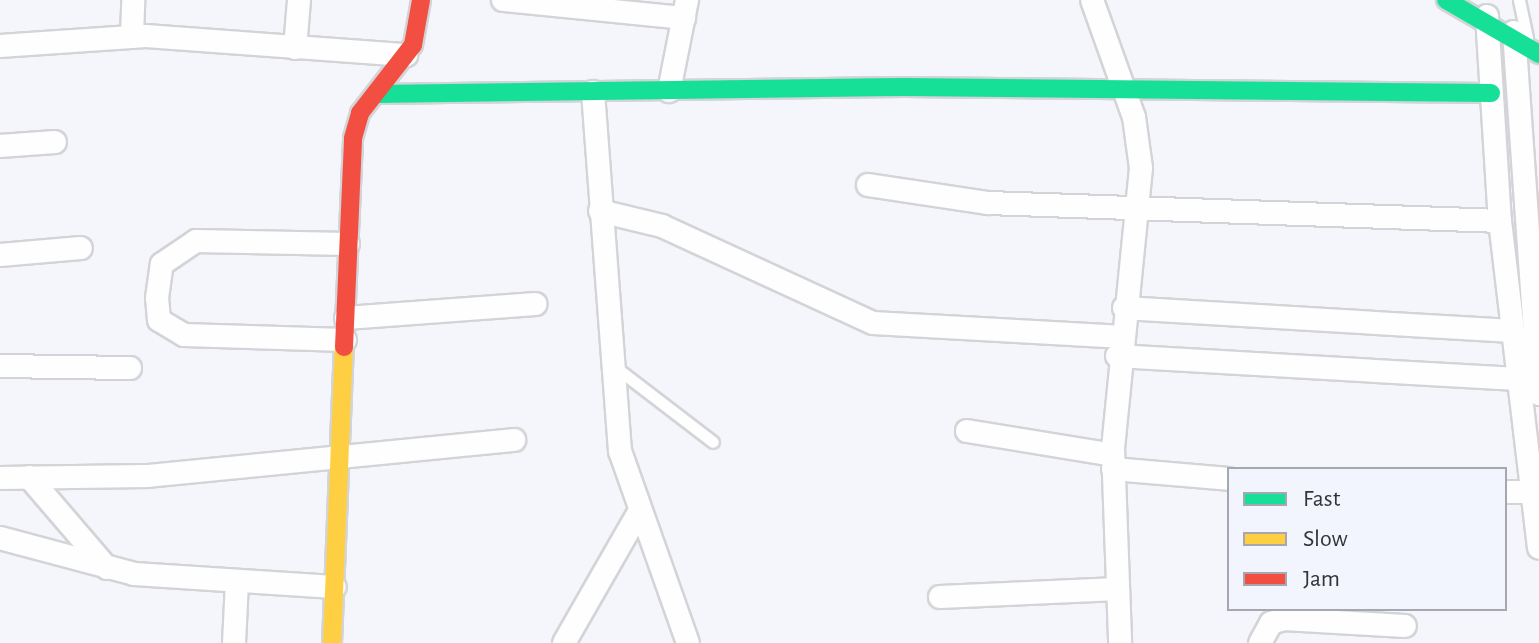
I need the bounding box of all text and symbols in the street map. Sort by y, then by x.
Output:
legend [1227,467,1507,611]
text: Fast [1303,487,1340,511]
text: Slow [1303,527,1348,551]
text: Jam [1303,567,1340,591]

